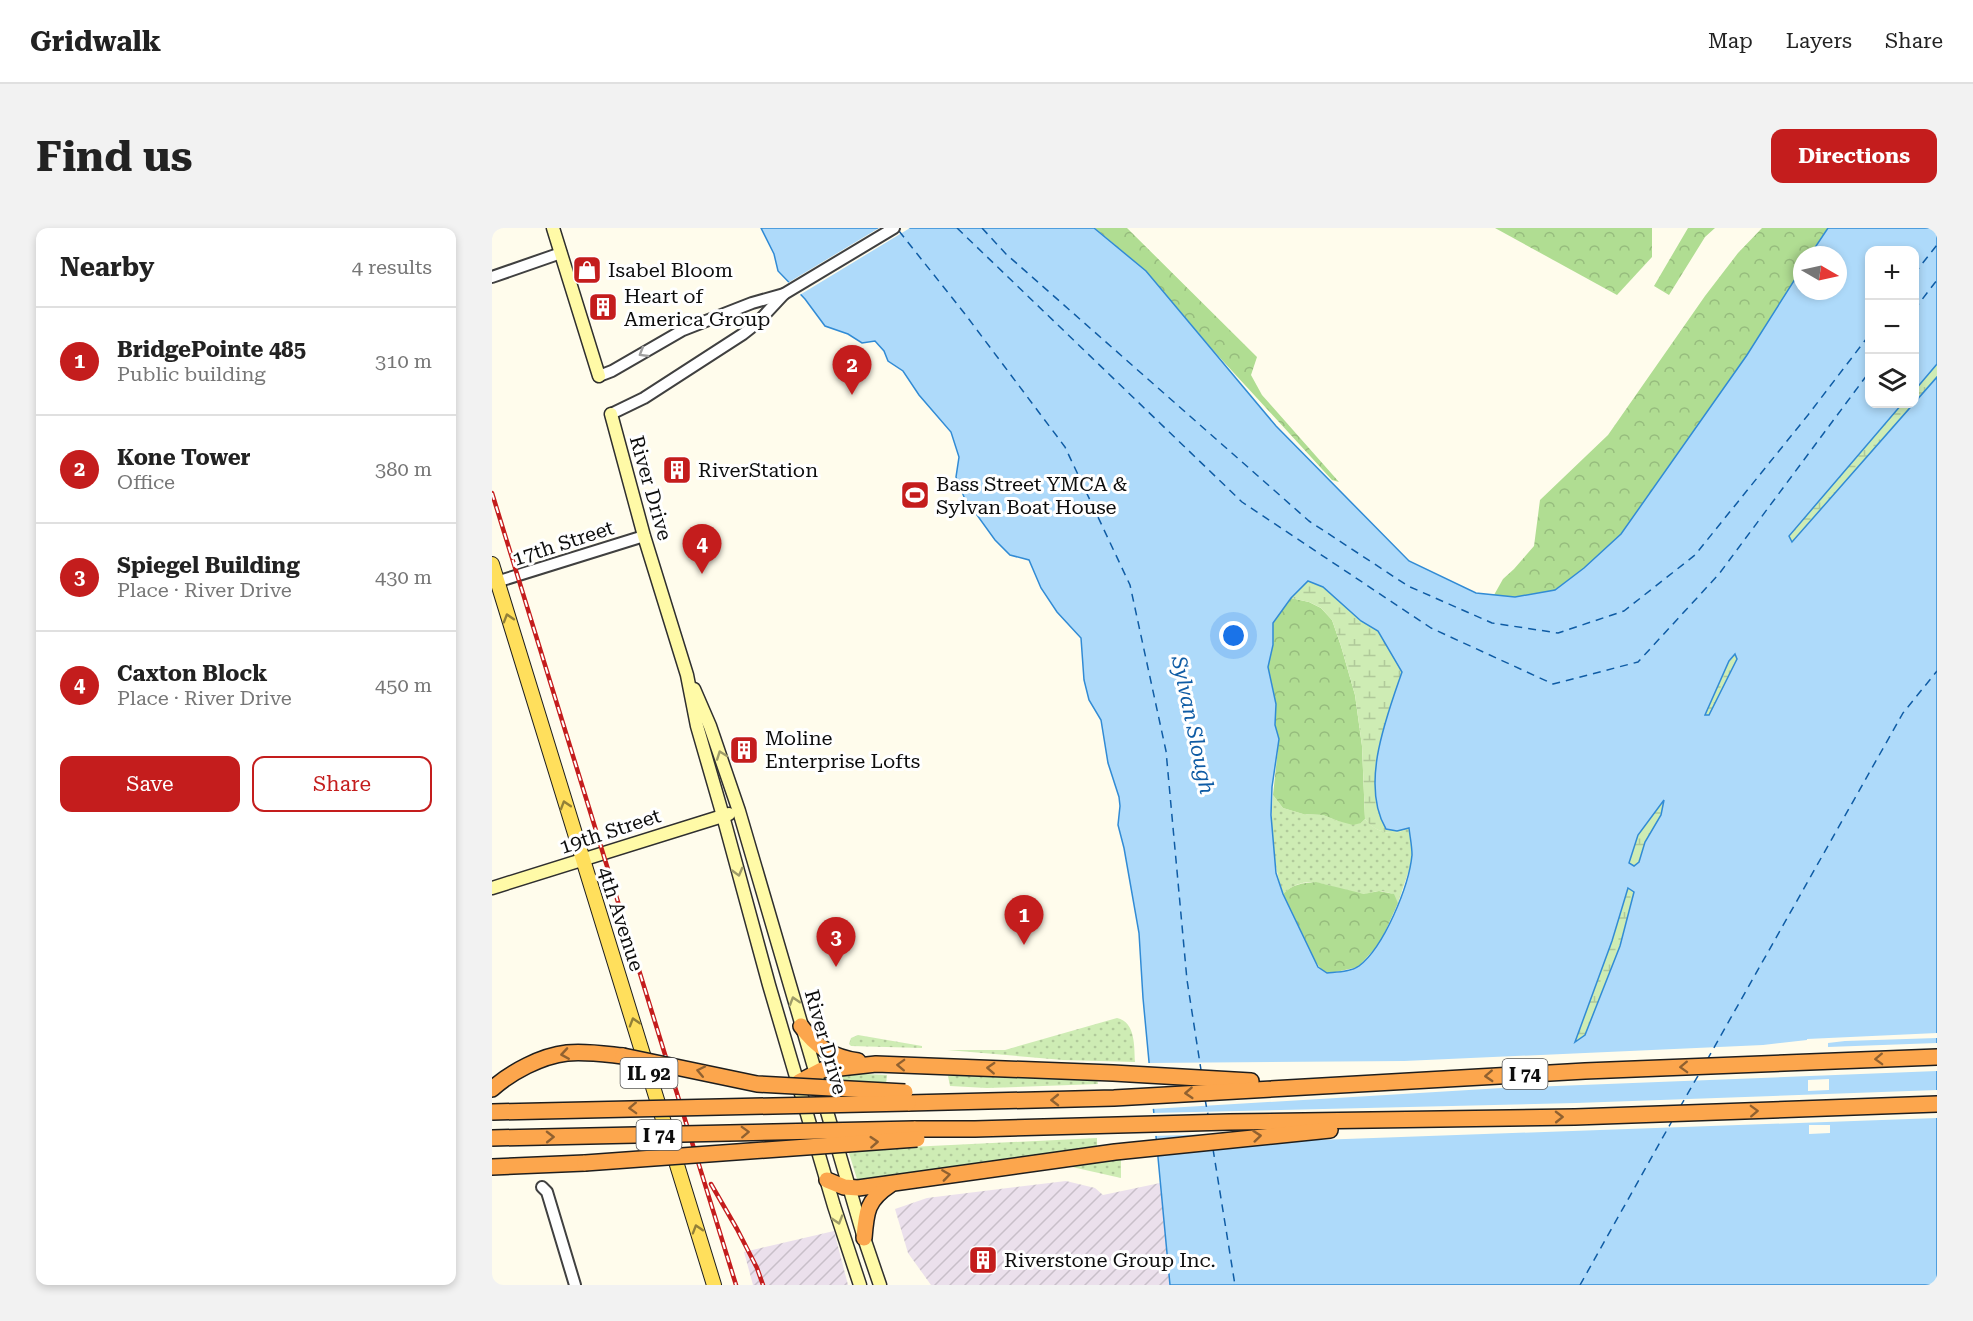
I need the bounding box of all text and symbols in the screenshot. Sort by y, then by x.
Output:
text: Gridwalk [30,25,161,58]
text: Map [1708,29,1753,53]
text: Layers [1786,29,1852,53]
text: Share [1885,29,1943,53]
button: Directions [1771,129,1937,183]
text: Find us [36,132,193,181]
north arrow [1793,246,1847,300]
map controls [1865,246,1919,408]
button: + [1865,246,1919,300]
text: Nearby [60,252,154,282]
shop icon: Isabel Bloom [571,254,603,286]
text: 4 results [352,255,432,279]
place label: Isabel Bloom [608,258,733,282]
place label: Heart of America Group [624,284,770,331]
building icon: Heart of America Group [587,291,619,323]
button: − [1865,300,1919,354]
text: BridgePointe 485 [117,337,306,362]
one-way arrow [639,345,649,357]
pin: 2 [832,346,872,395]
text: 1 [74,349,85,373]
text: 310 m [375,349,432,373]
button: layers [1865,354,1919,408]
text: Public building [117,362,266,386]
street label: River Drive [625,433,677,543]
text: Kone Tower [117,445,251,470]
building icon: RiverStation [661,454,693,486]
text: 2 [74,457,85,481]
text: 380 m [375,457,432,481]
place label: RiverStation [698,458,818,482]
text: Office [117,470,175,494]
place label: Bass Street YMCA & Sylvan Boat House [936,472,1128,519]
sports icon: Bass Street YMCA & Sylvan Boat House [899,479,931,511]
street label: 17th Street [509,515,617,571]
pin: 4 [682,524,722,574]
text: Spiegel Building [117,553,300,578]
text: 3 [74,565,85,589]
text: 430 m [375,565,432,589]
text: Place · River Drive [117,578,292,602]
one-way arrow [503,613,516,624]
your location [1219,621,1248,650]
water label: Sylvan Slough [1166,653,1219,797]
text: Caxton Block [117,661,267,686]
text: 4 [74,673,85,697]
text: 450 m [375,673,432,697]
text: Place · River Drive [117,686,292,710]
place label: Moline Enterprise Lofts [765,726,920,773]
building icon: Moline Enterprise Lofts [728,734,760,766]
one-way arrow [715,750,728,761]
button: Save [60,756,240,812]
button: Share [252,756,432,812]
one-way arrow [560,800,572,811]
street label: 19th Street [556,803,664,859]
street label: 4th Avenue [593,864,649,974]
one-way arrow [731,867,744,877]
pin: 1 [1004,896,1044,945]
pin: 3 [816,918,856,967]
street label: River Drive [800,987,852,1097]
one-way arrow [789,996,801,1007]
one-way arrow [629,1018,641,1028]
one-way arrow [560,1048,569,1060]
one-way arrow [1874,1053,1883,1066]
road number: IL 92 [620,1058,678,1088]
one-way arrow [897,1059,906,1071]
road number: I 74 [1502,1059,1548,1089]
one-way arrow [1679,1060,1688,1073]
one-way arrow [987,1062,996,1075]
one-way arrow [696,1066,706,1079]
one-way arrow [1484,1069,1493,1082]
one-way arrow [1185,1087,1194,1100]
one-way arrow [1051,1094,1060,1106]
one-way arrow [628,1102,637,1115]
one-way arrow [1749,1104,1758,1117]
one-way arrow [1555,1111,1564,1123]
road number: I 74 [636,1120,682,1150]
one-way arrow [741,1126,750,1139]
one-way arrow [1252,1130,1261,1143]
one-way arrow [546,1131,555,1143]
one-way arrow [869,1136,878,1149]
one-way arrow [941,1170,950,1182]
one-way arrow [831,1214,843,1225]
one-way arrow [692,1224,704,1235]
building icon: Riverstone Group Inc. [967,1244,999,1276]
place label: Riverstone Group Inc. [1004,1248,1216,1272]

